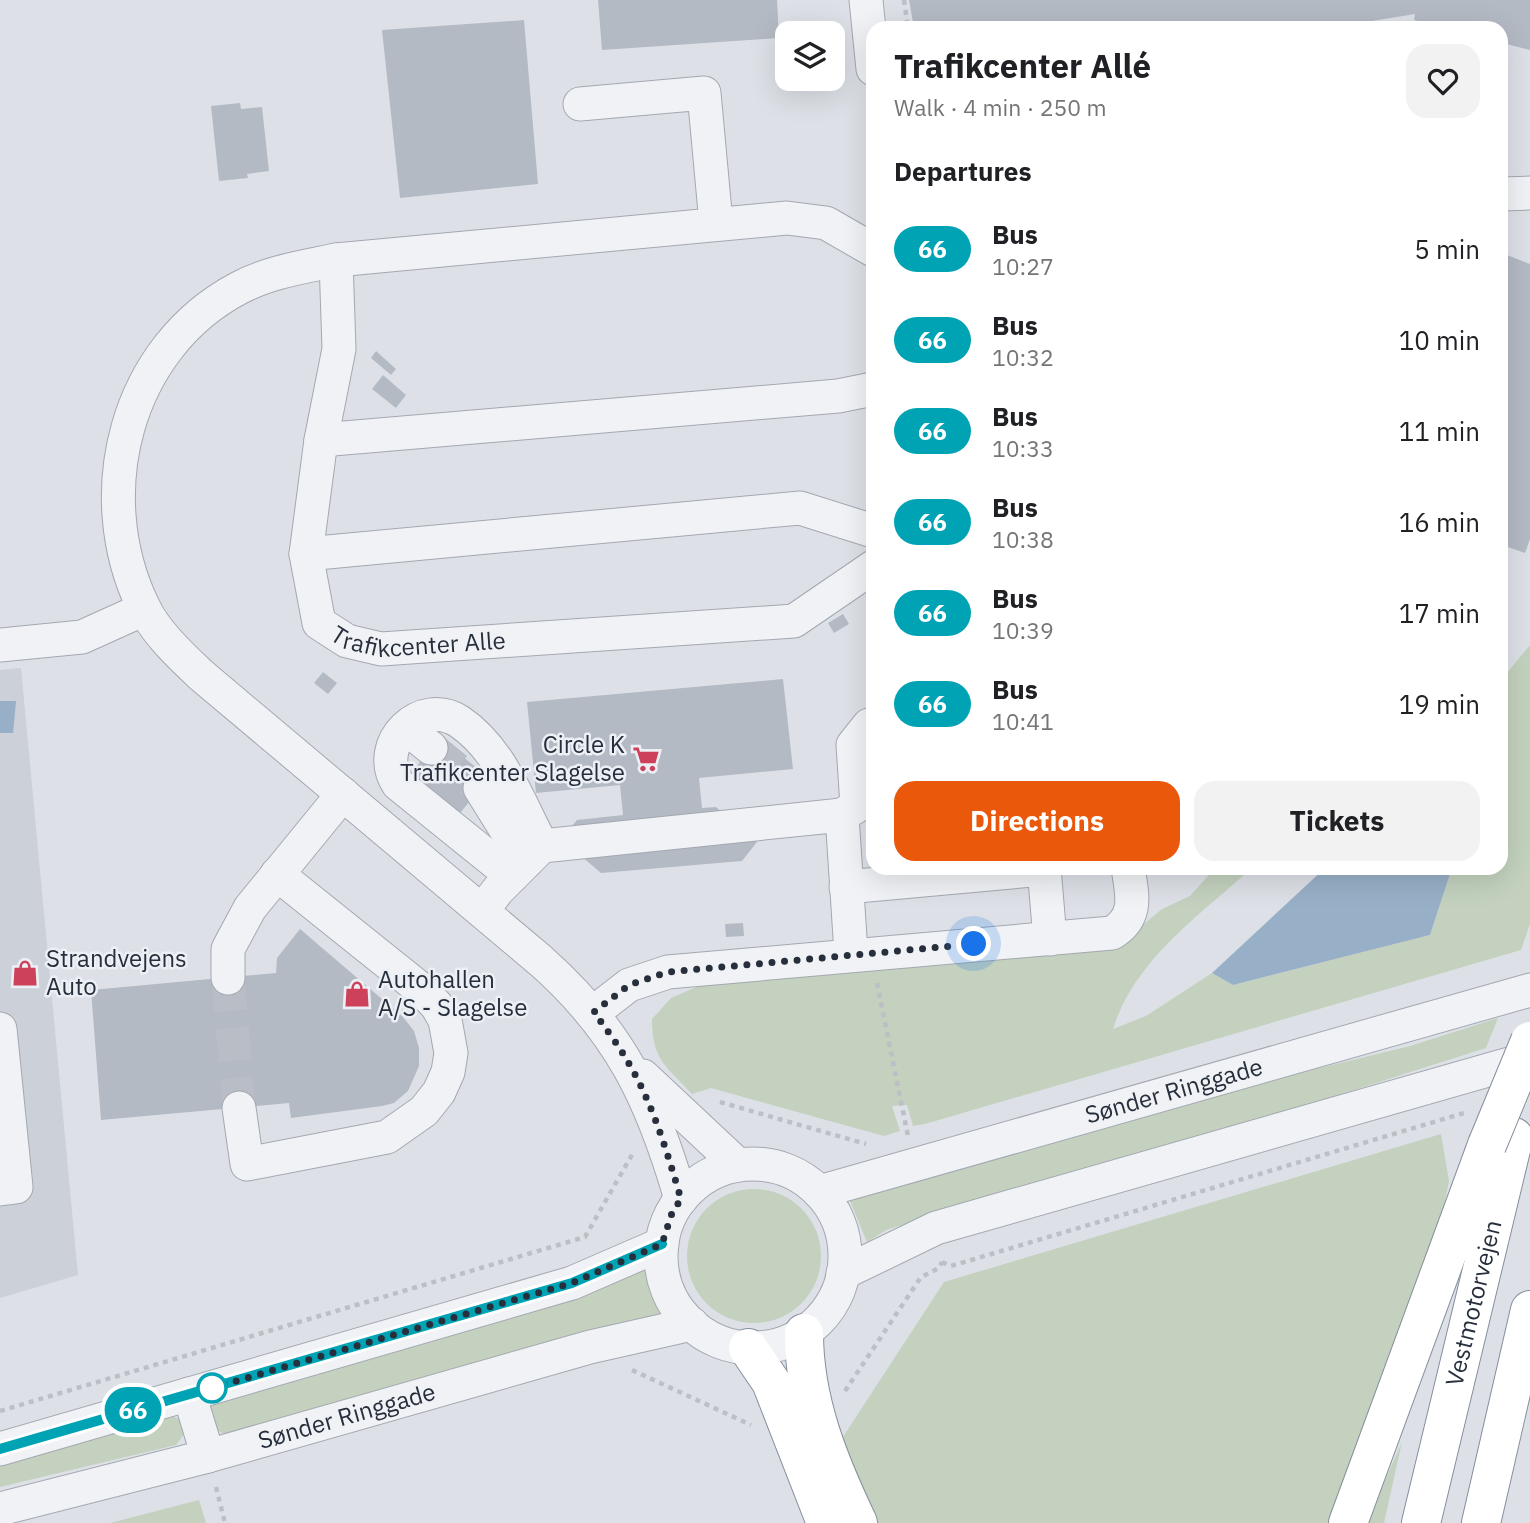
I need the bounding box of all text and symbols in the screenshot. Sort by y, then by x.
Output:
map controls [775,21,845,91]
button: layers [775,21,845,91]
text: Trafikcenter Allé [894,44,1151,87]
button: heart [1406,44,1480,118]
text: Walk · 4 min · 250 m [894,92,1107,122]
text: Departures [894,154,1032,188]
text: Bus [992,217,1038,251]
text: 5 min [1414,232,1480,266]
text: 66 [918,233,947,265]
text: 10:27 [992,251,1054,281]
text: Bus [992,308,1038,342]
text: 10 min [1399,323,1480,357]
text: 66 [918,324,947,356]
text: 10:32 [992,342,1054,372]
text: Bus [992,399,1038,433]
text: 11 min [1399,414,1480,448]
text: 66 [918,415,947,447]
text: 10:33 [992,433,1054,463]
text: Bus [992,490,1038,524]
text: 16 min [1399,505,1480,539]
text: 66 [918,506,947,538]
text: 10:38 [992,524,1054,554]
text: Bus [992,581,1038,615]
text: 17 min [1399,596,1480,630]
text: 66 [918,597,947,629]
text: 10:39 [992,615,1054,645]
street label: Trafikcenter Alle [325,618,507,664]
text: Bus [992,672,1038,706]
text: 19 min [1399,687,1480,721]
text: 66 [918,688,947,720]
text: 10:41 [992,706,1054,736]
place label: Circle K Trafikcenter Slagelse [400,728,625,788]
supermarket icon: Circle K Trafikcenter Slagelse [631,744,661,774]
button: Directions [894,781,1180,861]
button: Tickets [1194,781,1480,861]
your location [956,926,991,961]
place label: Strandvejens Auto [46,942,187,1002]
shop icon: Strandvejens Auto [10,958,40,988]
place label: Autohallen A/S - Slagelse [378,963,527,1023]
shop icon: Autohallen A/S - Slagelse [342,979,372,1009]
street label: Sønder Ringgade [1081,1050,1266,1131]
street label: Vestmotorvejen [1438,1217,1508,1389]
unlabelled marker [197,1373,227,1403]
street label: Sønder Ringgade [254,1375,439,1456]
line badge: 66 [102,1387,164,1433]
text: 66 [119,1394,147,1426]

